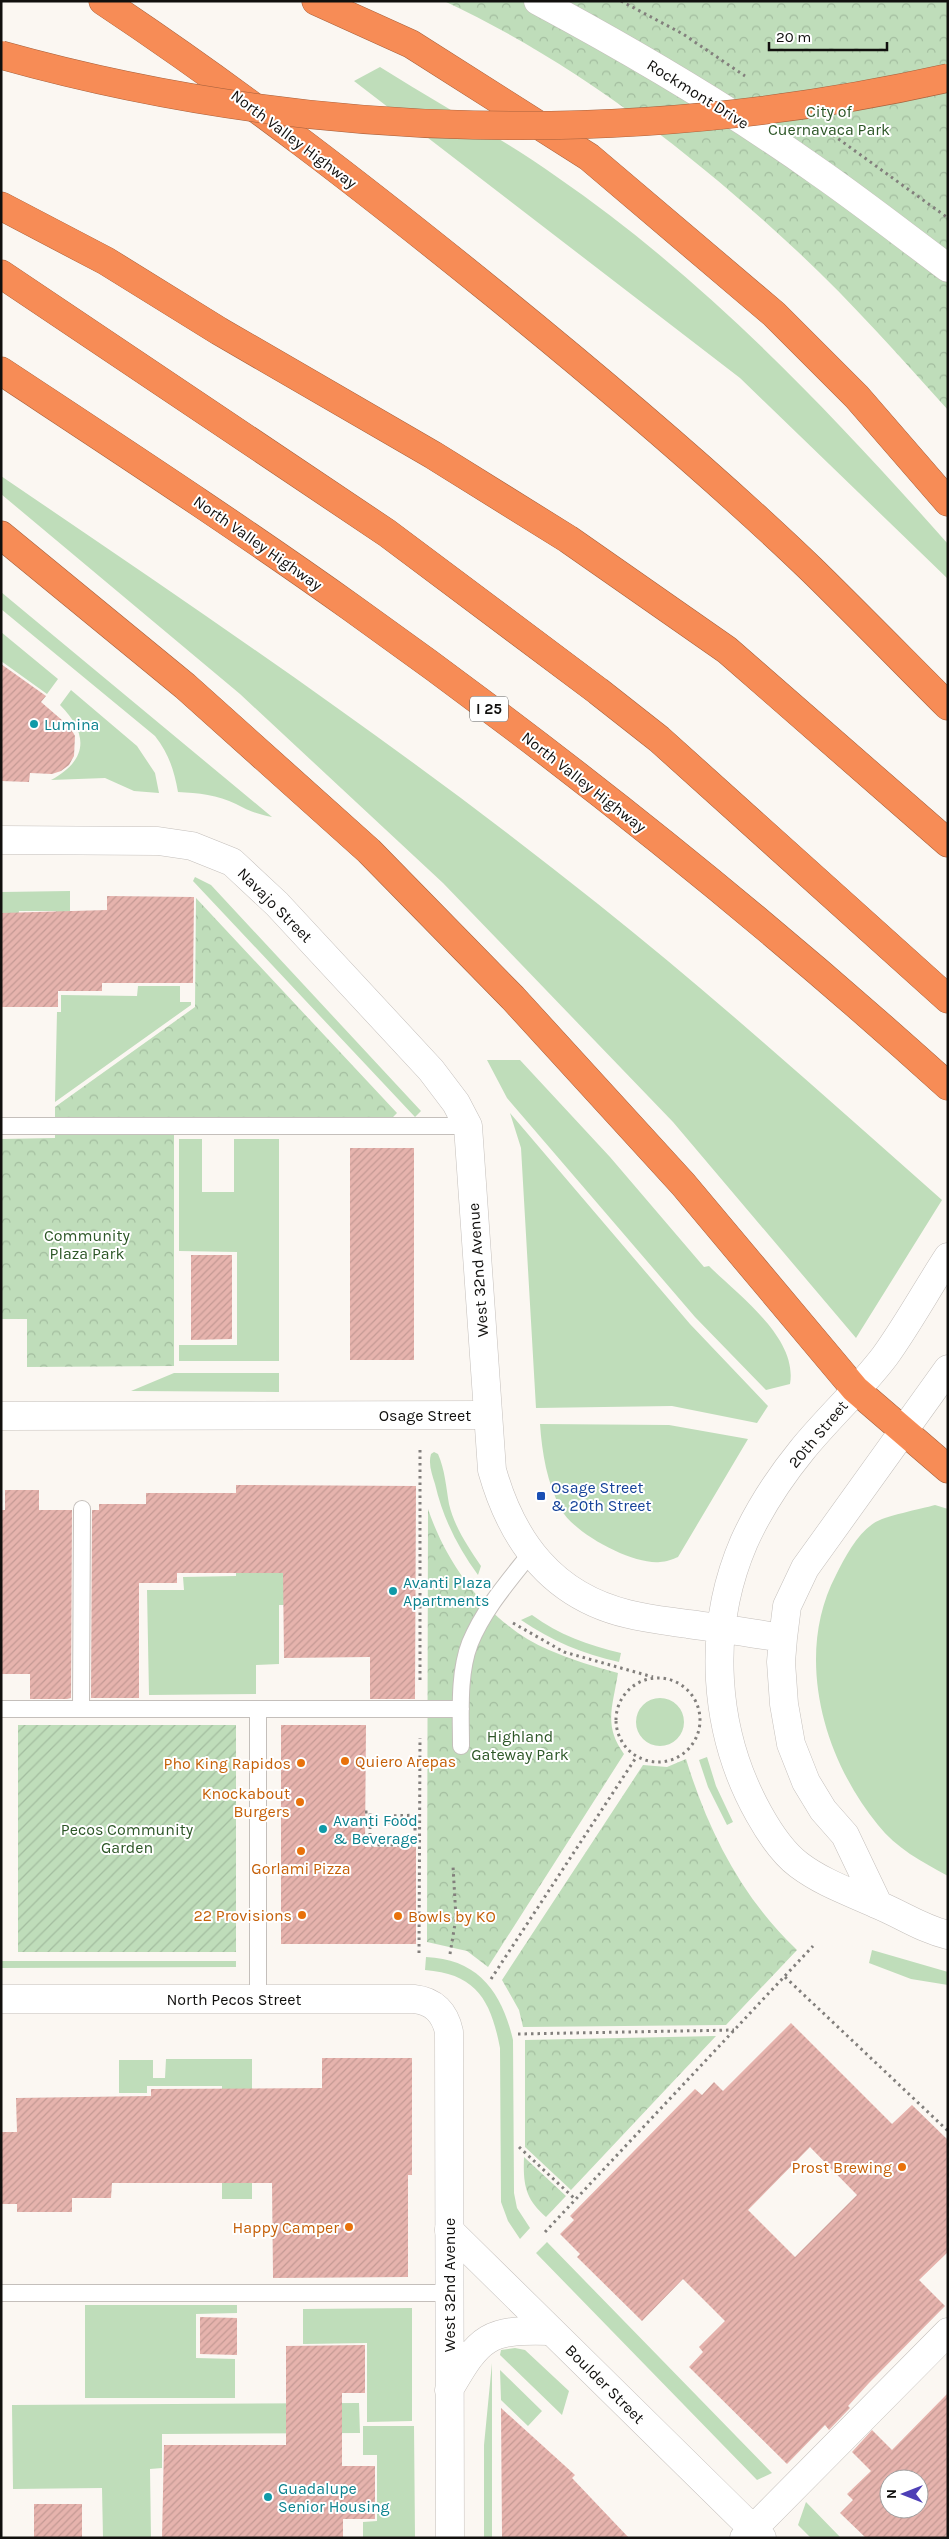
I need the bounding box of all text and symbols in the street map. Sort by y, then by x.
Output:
scale bar [769,20,886,52]
text: 20 m [776,28,811,46]
street label: Rockmont Drive [644,55,752,133]
street label: North Valley Highway [227,85,361,193]
park label: City of Cuernavaca Park [768,102,890,139]
street label: North Valley Highway [190,491,326,595]
road number: I 25 [470,696,508,722]
place label: Lumina [44,715,99,734]
marker: Lumina [28,718,40,730]
street label: North Valley Highway [518,728,650,837]
street label: Navajo Street [234,864,316,946]
street label: West 32nd Avenue [464,1202,492,1338]
park label: Community Plaza Park [44,1226,131,1263]
street label: 20th Street [784,1396,852,1472]
street label: Osage Street [379,1406,471,1425]
place label: Osage Street & 20th Street [551,1478,652,1515]
marker: Osage Street & 20th Street [535,1490,547,1502]
place label: Avanti Plaza Apartments [403,1573,491,1610]
marker: Avanti Plaza Apartments [387,1585,399,1597]
park label: Highland Gateway Park [471,1727,569,1764]
place label: Quiero Arepas [355,1752,456,1771]
place label: Pho King Rapidos [164,1754,291,1773]
marker: Quiero Arepas [339,1755,351,1767]
marker: Pho King Rapidos [295,1757,307,1769]
place label: Knockabout Burgers [202,1784,290,1821]
marker: Knockabout Burgers [294,1796,306,1808]
place label: Avanti Food & Beverage [333,1811,418,1848]
park label: Pecos Community Garden [61,1820,194,1857]
marker: Avanti Food & Beverage [317,1823,329,1835]
marker: Gorlami Pizza [295,1845,307,1857]
place label: Gorlami Pizza [251,1859,351,1878]
place label: 22 Provisions [193,1906,292,1925]
place label: Bowls by KO [408,1907,496,1926]
marker: 22 Provisions [296,1909,308,1921]
marker: Bowls by KO [392,1910,404,1922]
street label: North Pecos Street [166,1990,302,2009]
place label: Prost Brewing [791,2158,892,2177]
marker: Prost Brewing [896,2161,908,2173]
place label: Happy Camper [233,2218,339,2237]
street label: West 32nd Avenue [440,2218,459,2352]
marker: Happy Camper [343,2221,355,2233]
street label: Boulder Street [561,2340,649,2428]
north arrow [879,2469,929,2519]
place label: Guadalupe Senior Housing [278,2479,390,2516]
text: N [883,2489,900,2499]
marker: Guadalupe Senior Housing [262,2491,274,2503]

